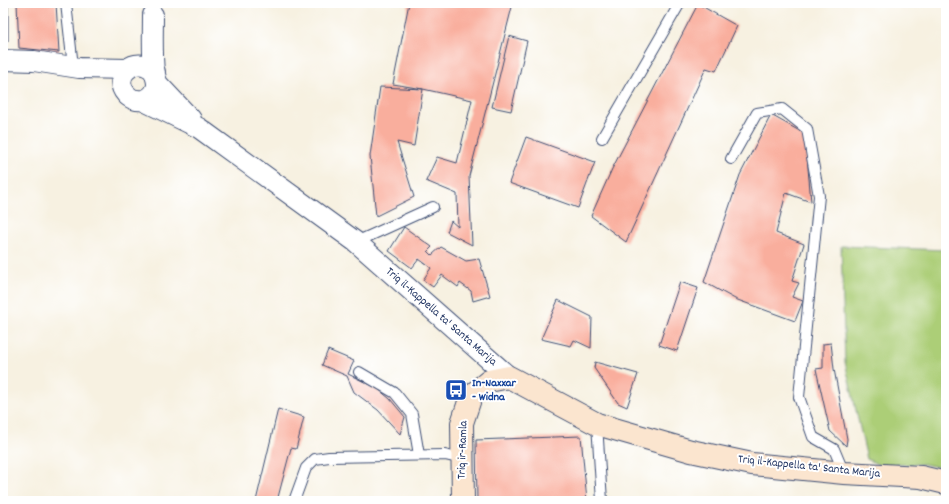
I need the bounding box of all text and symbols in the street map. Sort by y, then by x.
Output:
street label: Triq il-Kappella ta' Santa Marija [382,264,501,371]
place label: In-Naxxar - Widna [472,375,516,406]
bus stop icon: In-Naxxar - Widna [443,377,469,403]
street label: Triq ir-Ramla [453,420,473,480]
street label: Triq il-Kappella ta' Santa Marija [737,451,881,483]

